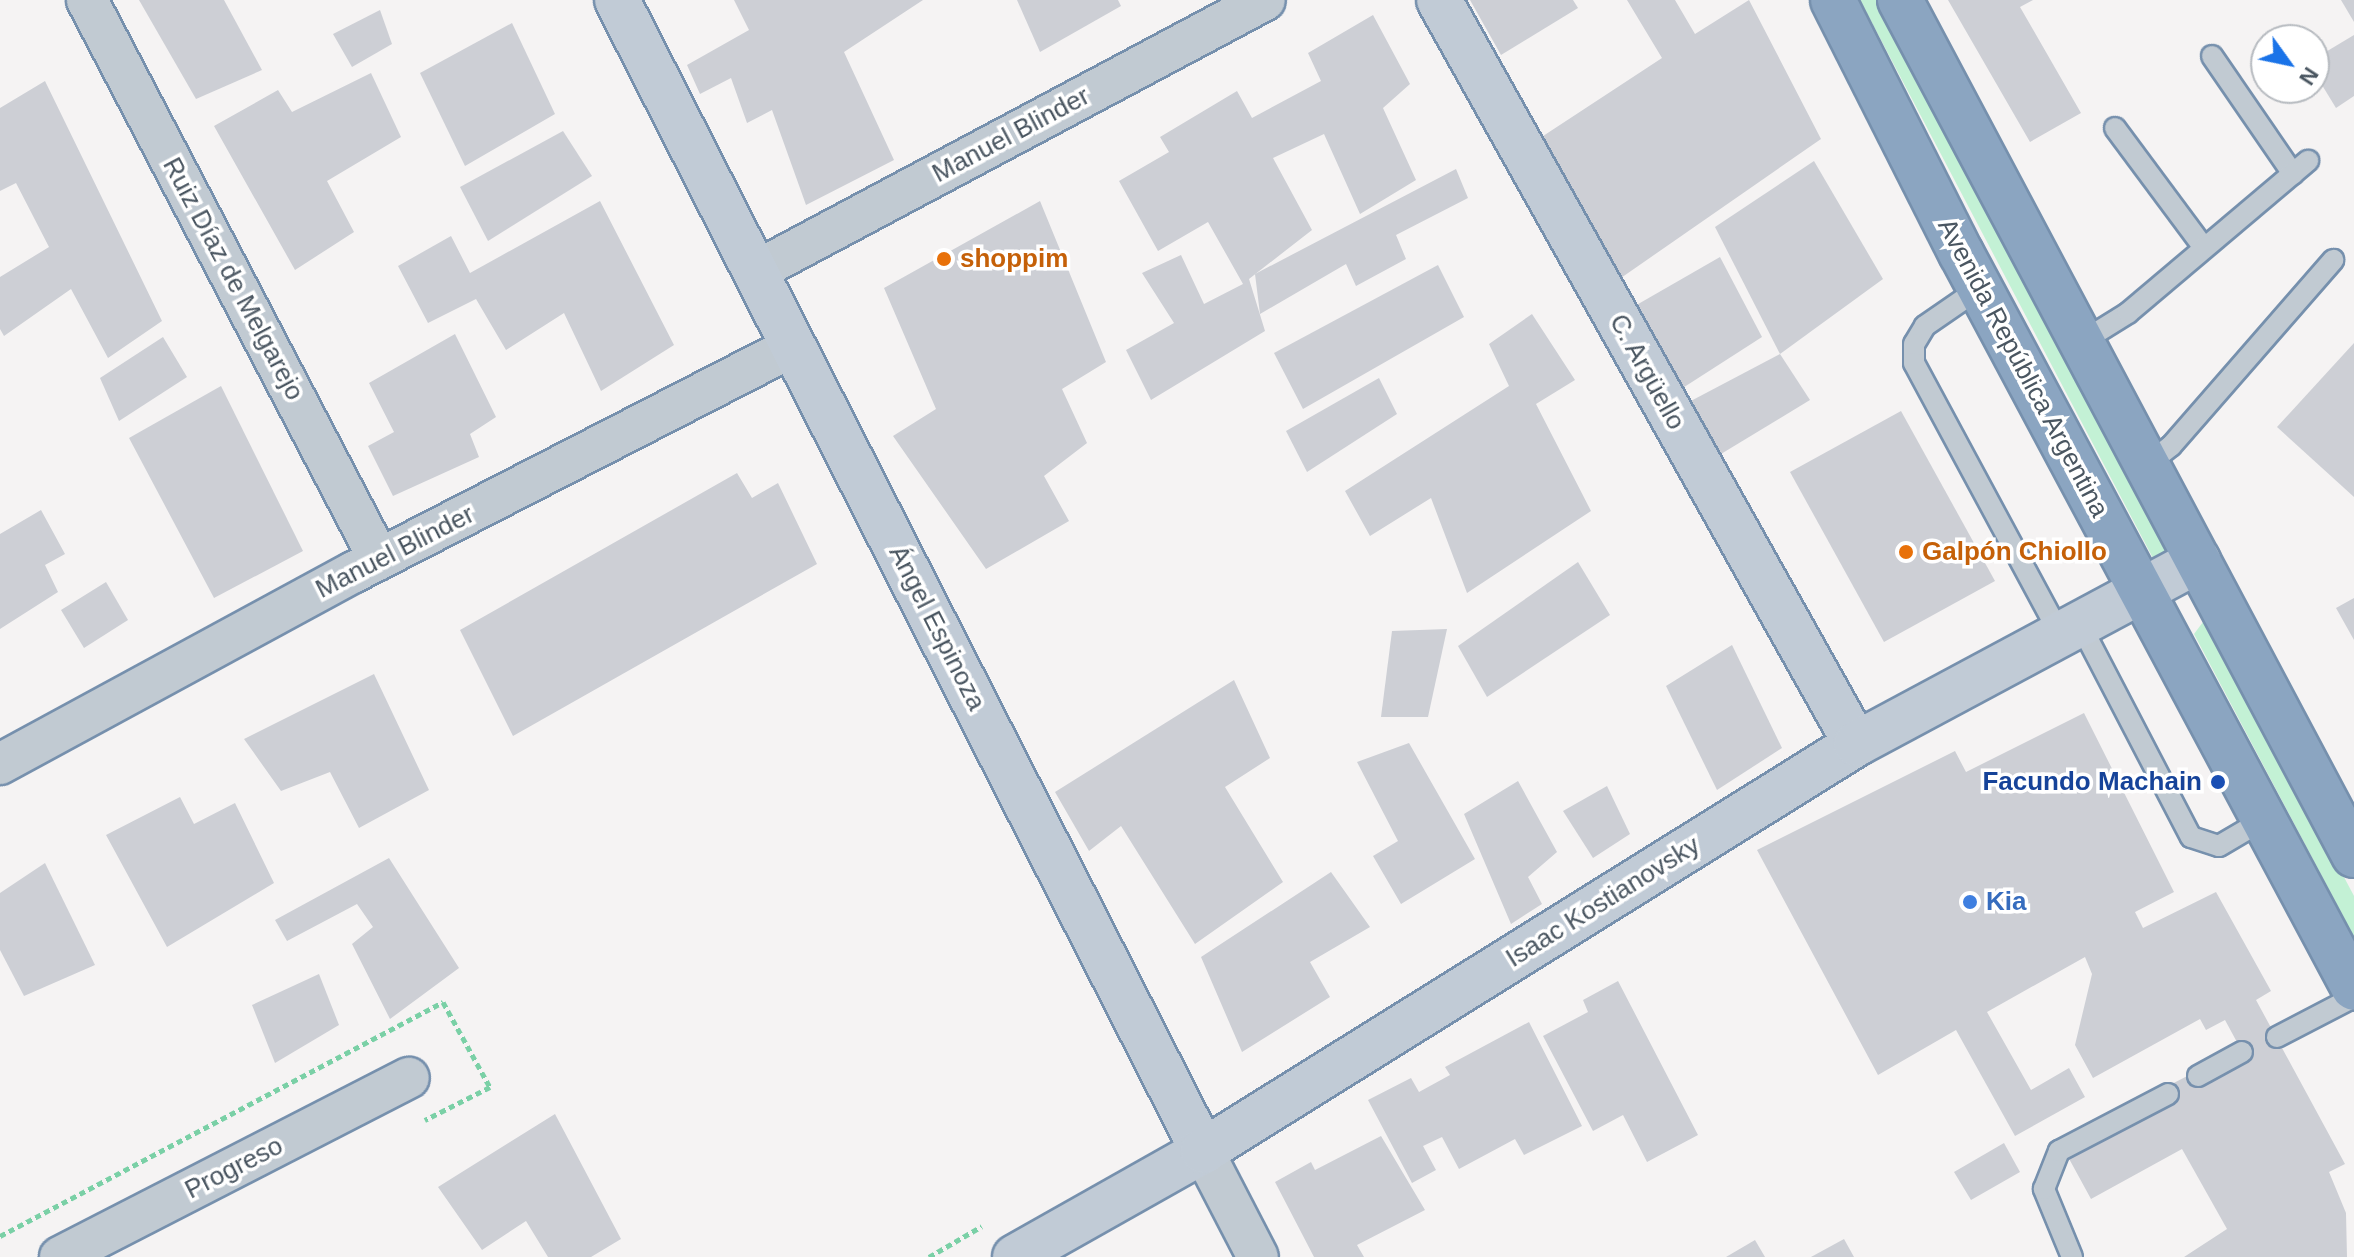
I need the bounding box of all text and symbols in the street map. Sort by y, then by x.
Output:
north arrow [2250,24,2330,104]
text: N [2294,63,2324,90]
street label: Manuel Blinder [927,81,1095,189]
street label: Ruiz Díaz de Melgarejo [156,152,310,406]
street label: Avenida República Argentina [1931,213,2115,523]
place label: shoppim [960,243,1068,275]
marker: shoppim [935,250,953,268]
street label: C. Argüello [1602,308,1692,436]
street label: Manuel Blinder [311,499,479,605]
place label: Galpón Chiollo [1922,536,2107,568]
street label: Ángel Espinoza [882,540,992,716]
marker: Galpón Chiollo [1897,543,1915,561]
place label: Facundo Machain [1982,766,2202,798]
marker: Facundo Machain [2209,773,2227,791]
street label: Isaac Kostianovsky [1500,830,1706,974]
place label: Kia [1986,886,2026,918]
marker: Kia [1961,893,1979,911]
street label: Progreso [180,1130,288,1206]

